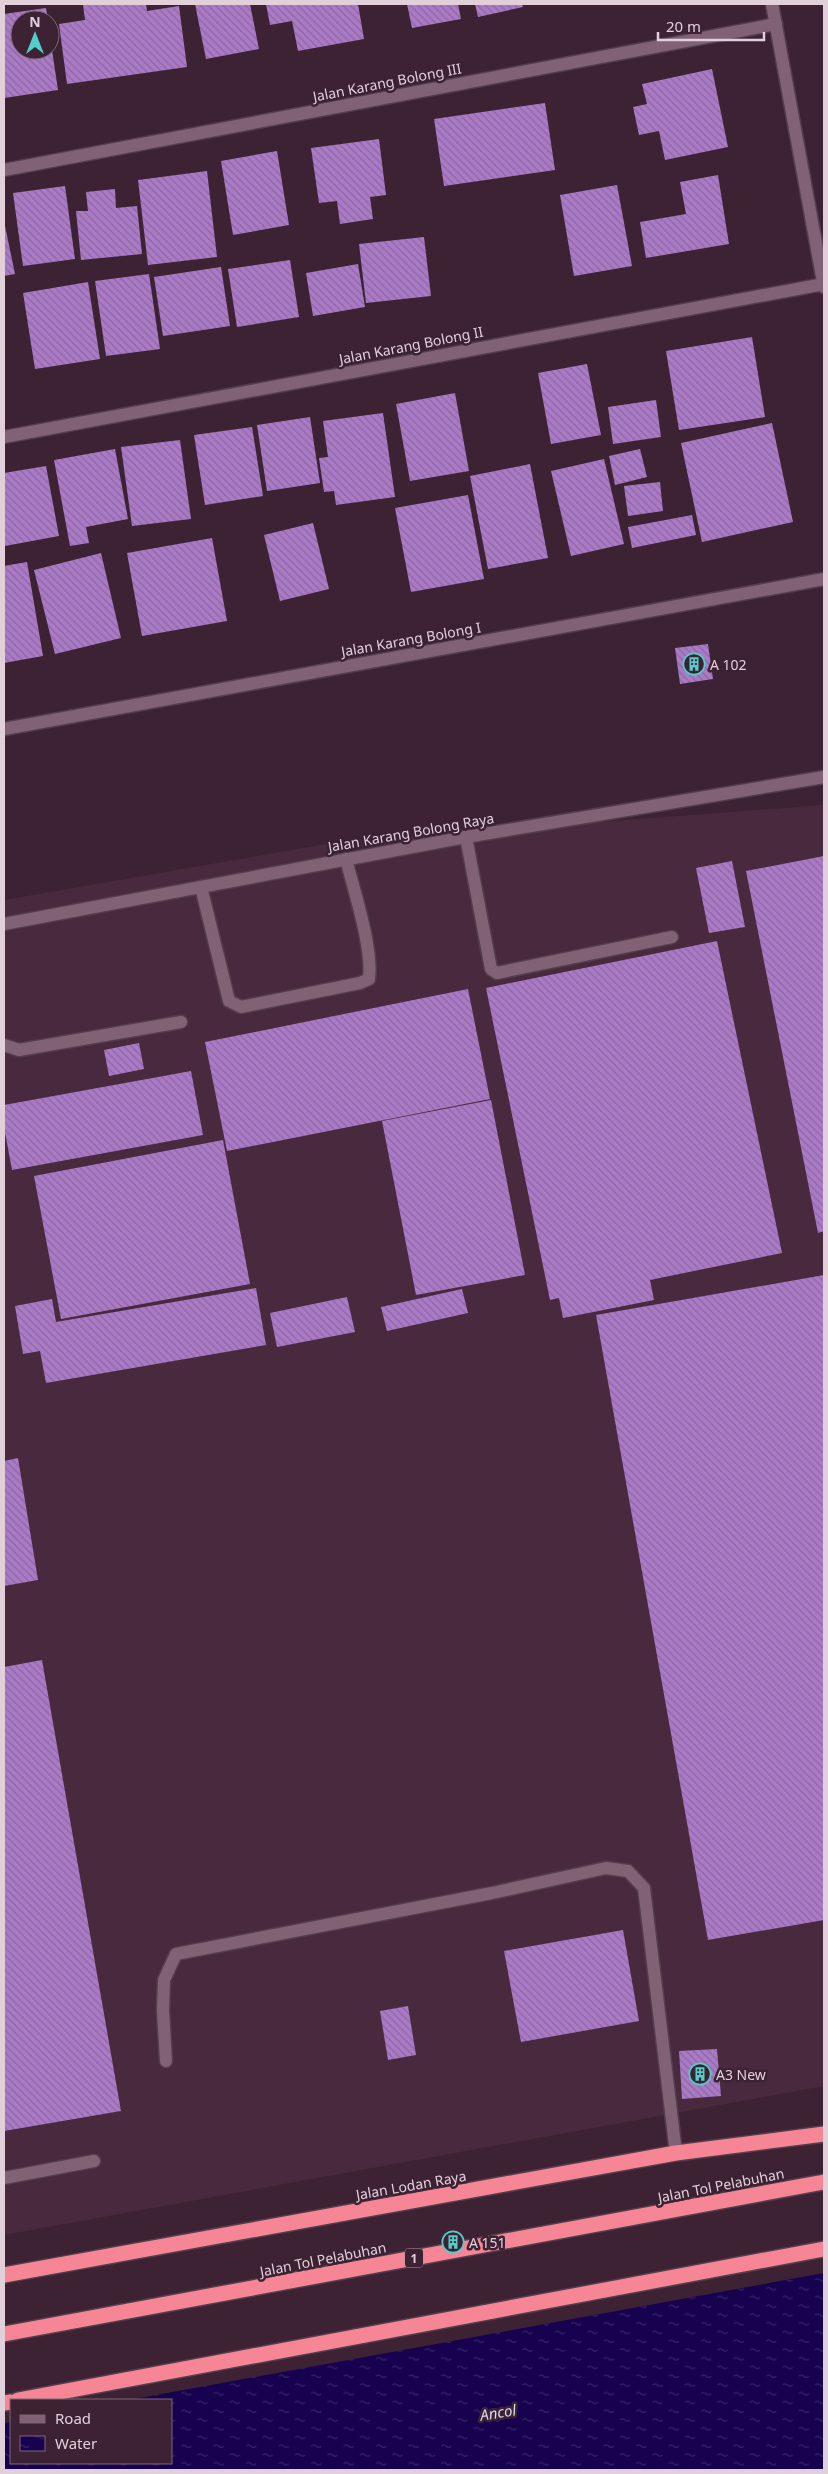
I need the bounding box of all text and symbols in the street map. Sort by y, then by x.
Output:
north arrow [10,10,60,60]
scale bar [658,10,764,42]
text: N [29,12,41,31]
text: 20 m [666,16,701,36]
street label: Jalan Karang Bolong III [309,58,463,106]
street label: Jalan Karang Bolong II [335,322,485,369]
street label: Jalan Karang Bolong I [338,617,483,661]
building icon: A 102 [682,652,706,676]
place label: A 102 [710,655,747,674]
street label: Jalan Karang Bolong Raya [324,808,496,856]
building icon: A3 New [688,2062,712,2086]
place label: A3 New [716,2065,766,2084]
street label: Jalan Tol Pelabuhan [654,2163,786,2207]
street label: Jalan Lodan Raya [352,2166,468,2204]
building icon: A 151 [441,2230,465,2254]
place label: A 151 [469,2233,506,2252]
street label: Jalan Tol Pelabuhan [256,2237,388,2281]
road number: 1 [405,2248,423,2268]
legend [10,2399,172,2464]
water label: Ancol [478,2399,519,2425]
text: Road [55,2408,91,2428]
text: Water [55,2433,97,2453]

